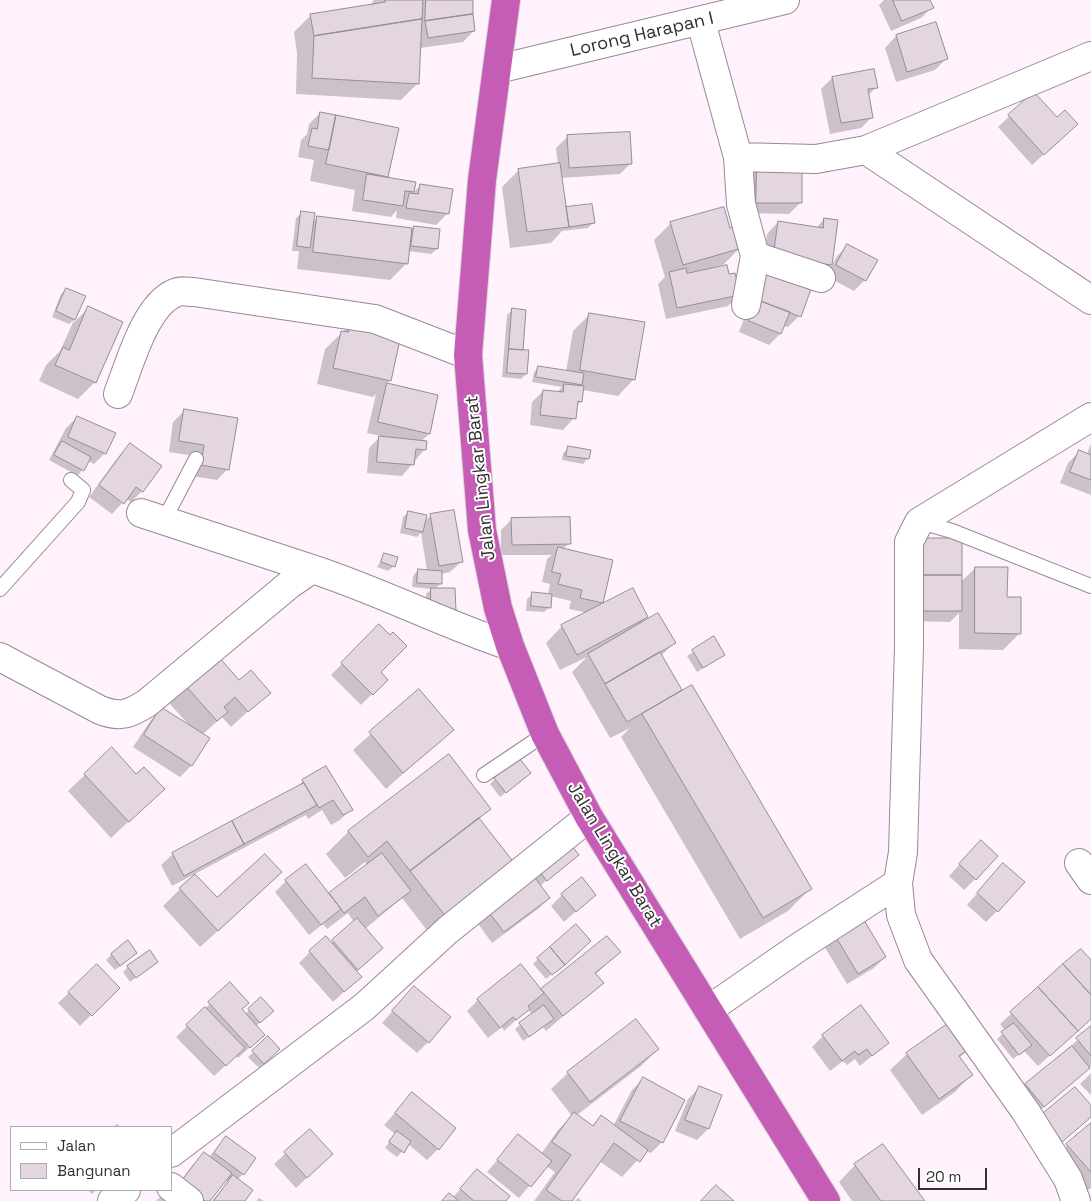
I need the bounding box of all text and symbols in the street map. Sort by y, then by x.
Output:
street label: Lorong Harapan I [568,8,716,62]
street label: Jalan Lingkar Barat [462,394,500,562]
street label: Jalan Lingkar Barat [562,778,666,932]
legend [10,1126,172,1191]
text: Jalan [57,1136,96,1155]
scale bar [921,1158,990,1190]
text: Bangunan [57,1161,131,1180]
text: 20 m [926,1167,961,1186]

